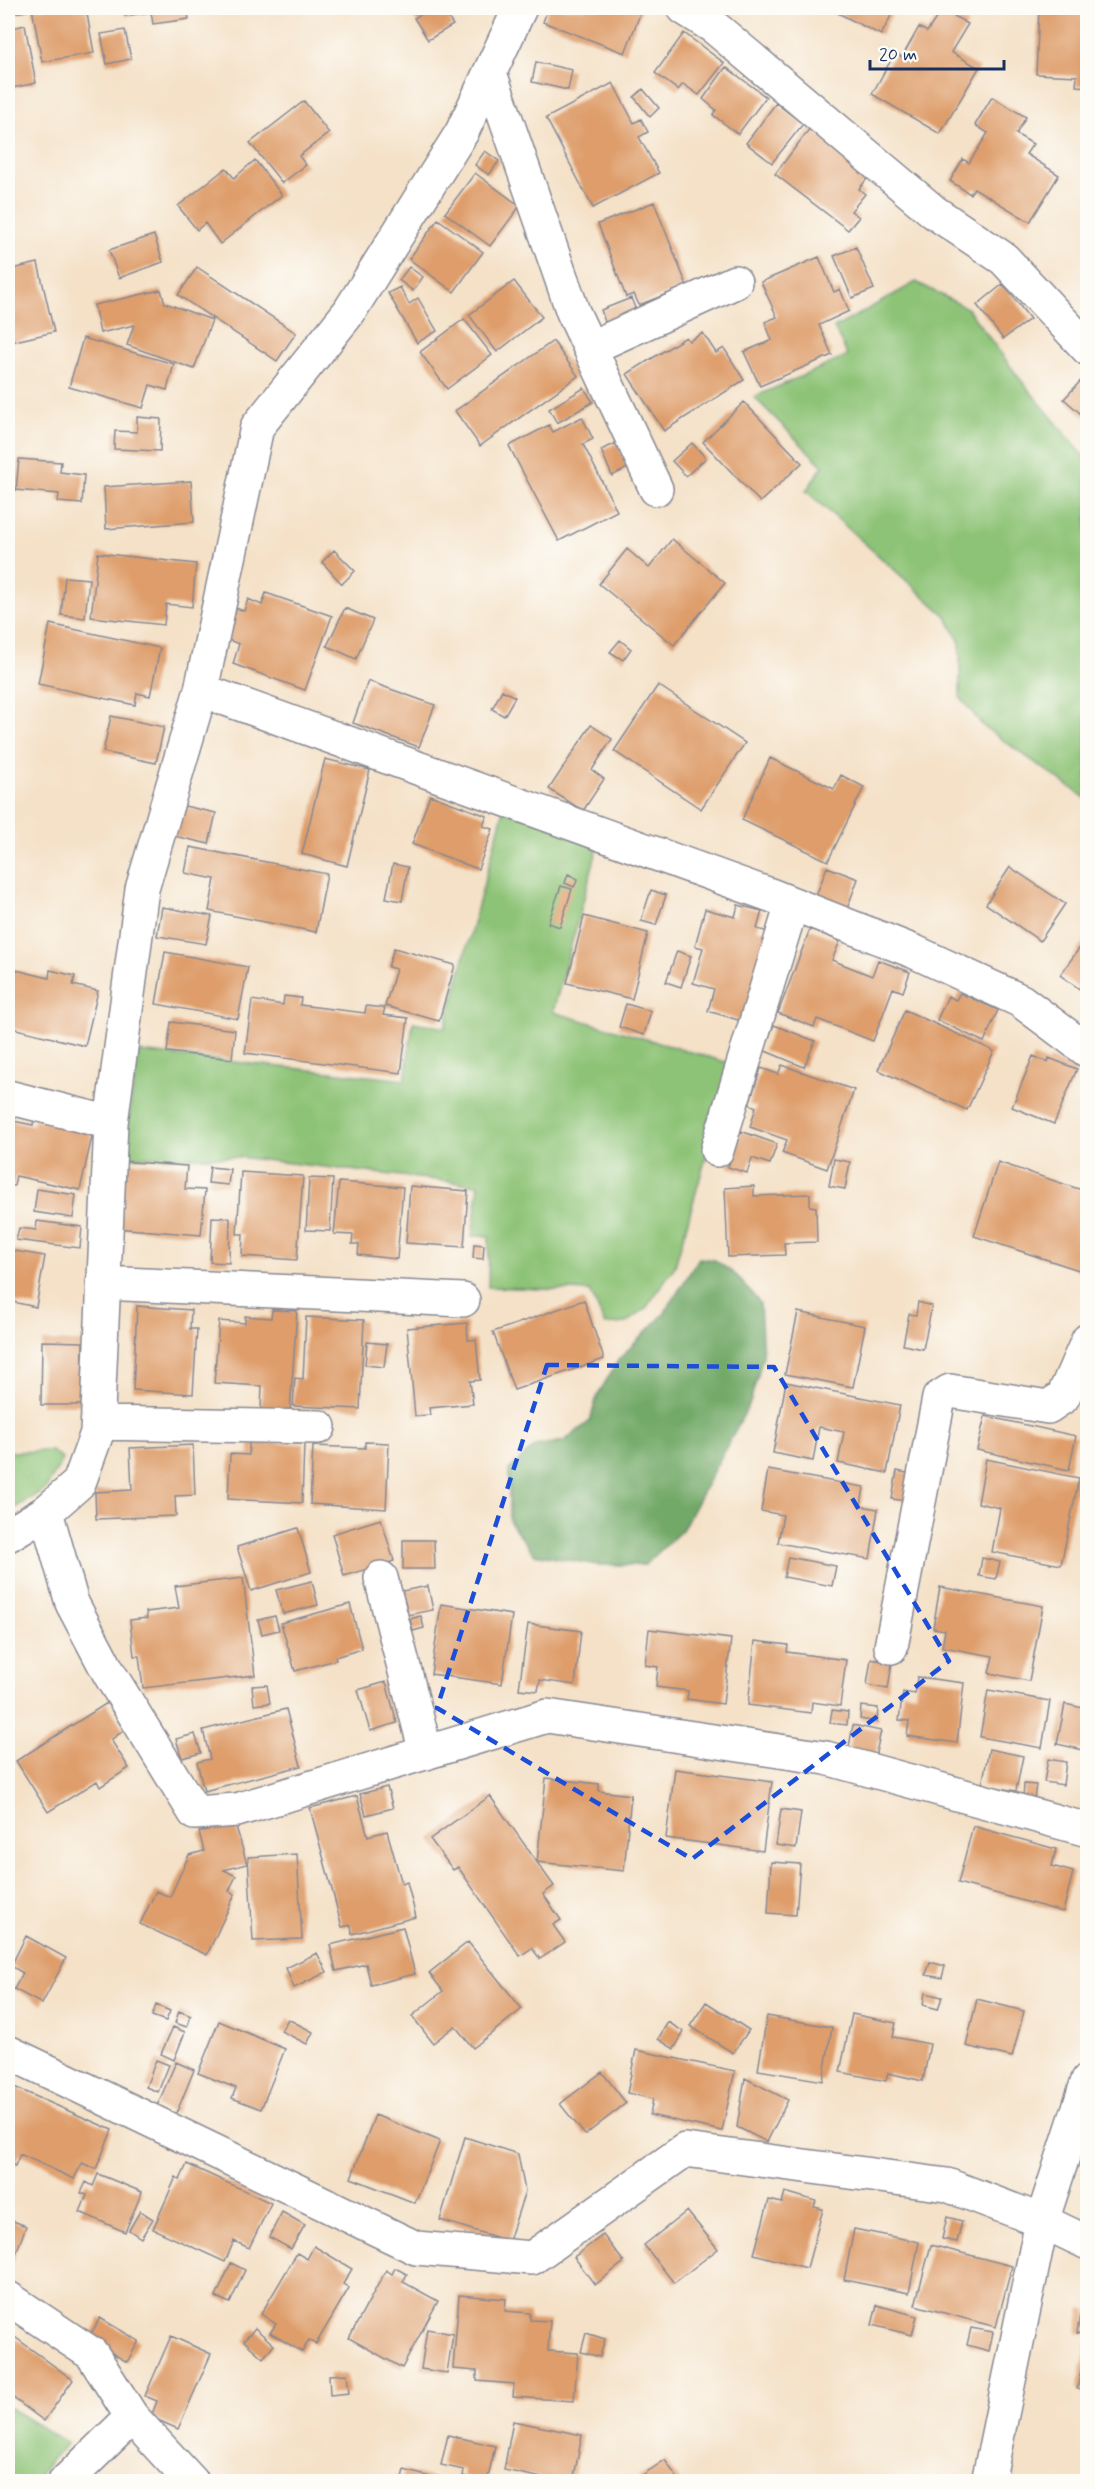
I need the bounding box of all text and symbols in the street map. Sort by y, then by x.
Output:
scale bar [870,33,1004,71]
text: 20 m [879,43,917,67]

